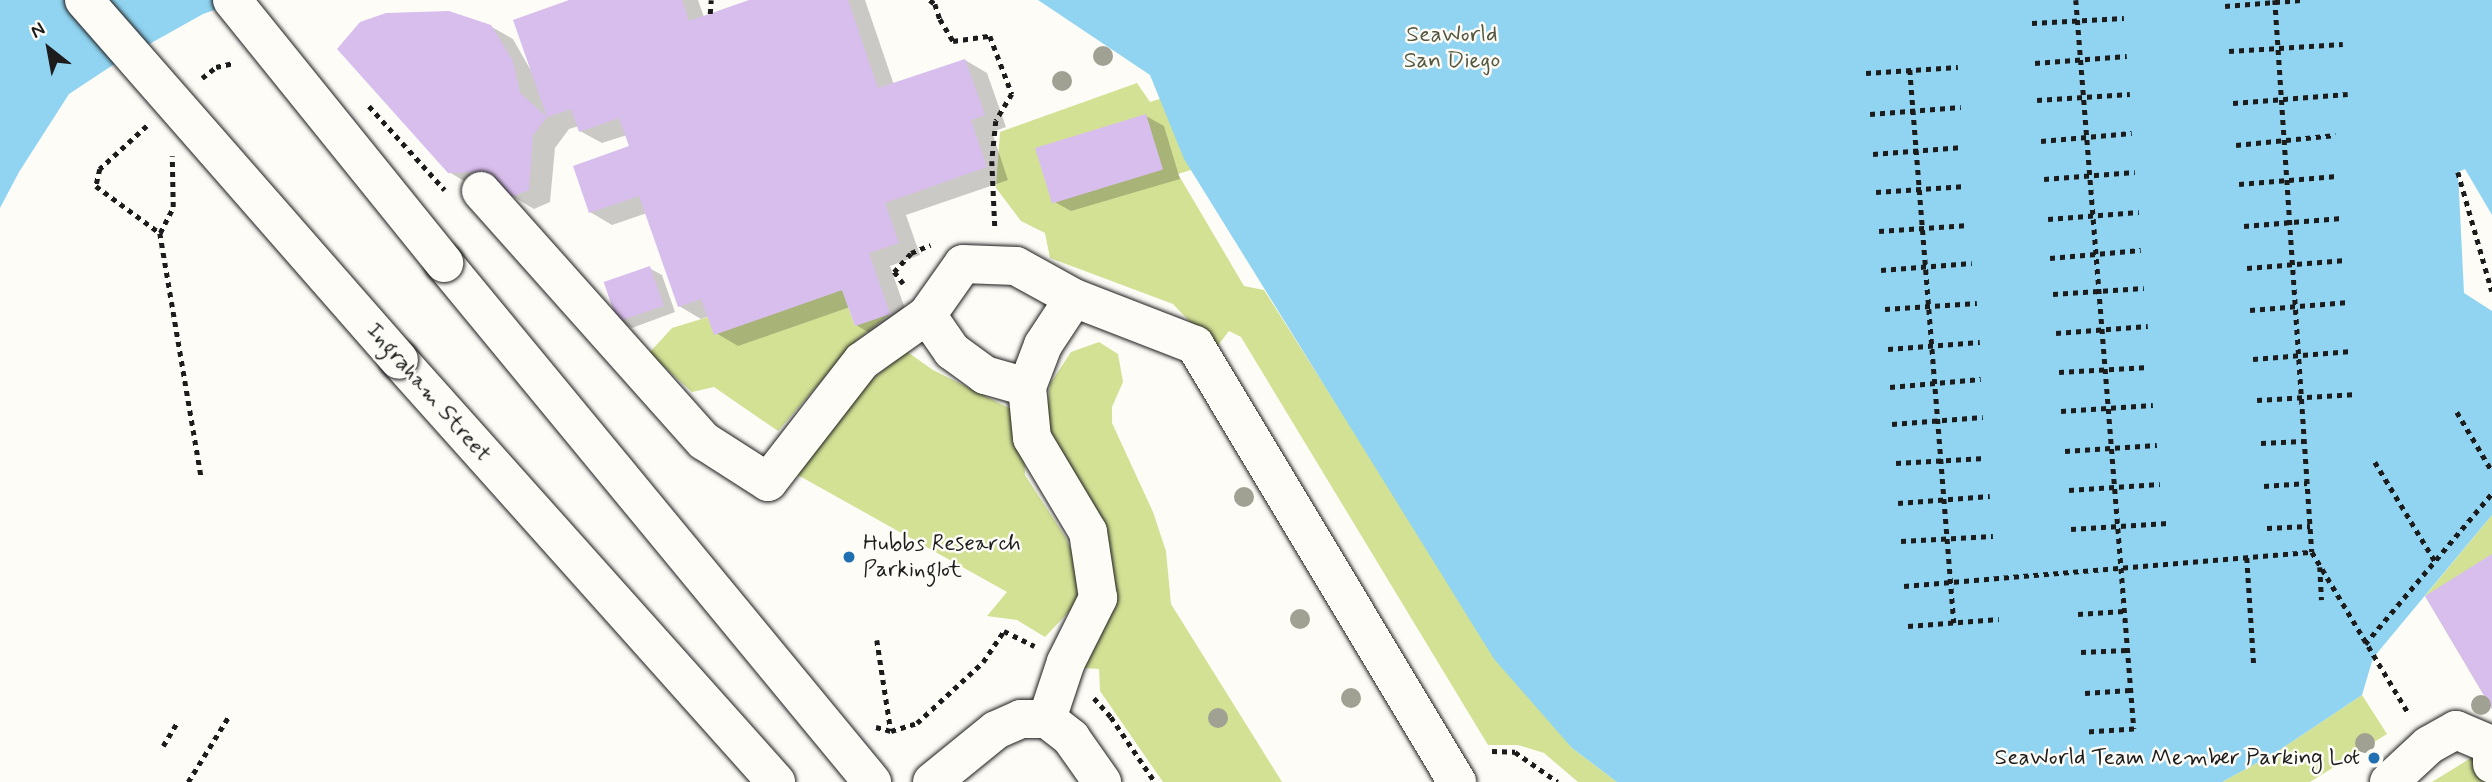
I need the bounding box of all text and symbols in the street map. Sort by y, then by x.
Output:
north arrow [14,14,84,84]
text: N [26,17,50,45]
park label: SeaWorld San Diego [1405,21,1499,75]
street label: Ingraham Street [360,318,496,468]
place label: Hubbs Research Parkinglot [863,530,1024,584]
marker: Hubbs Research Parkinglot [841,549,857,565]
place label: SeaWorld Team Member Parking Lot [2000,744,2360,772]
marker: SeaWorld Team Member Parking Lot [2366,750,2382,766]

